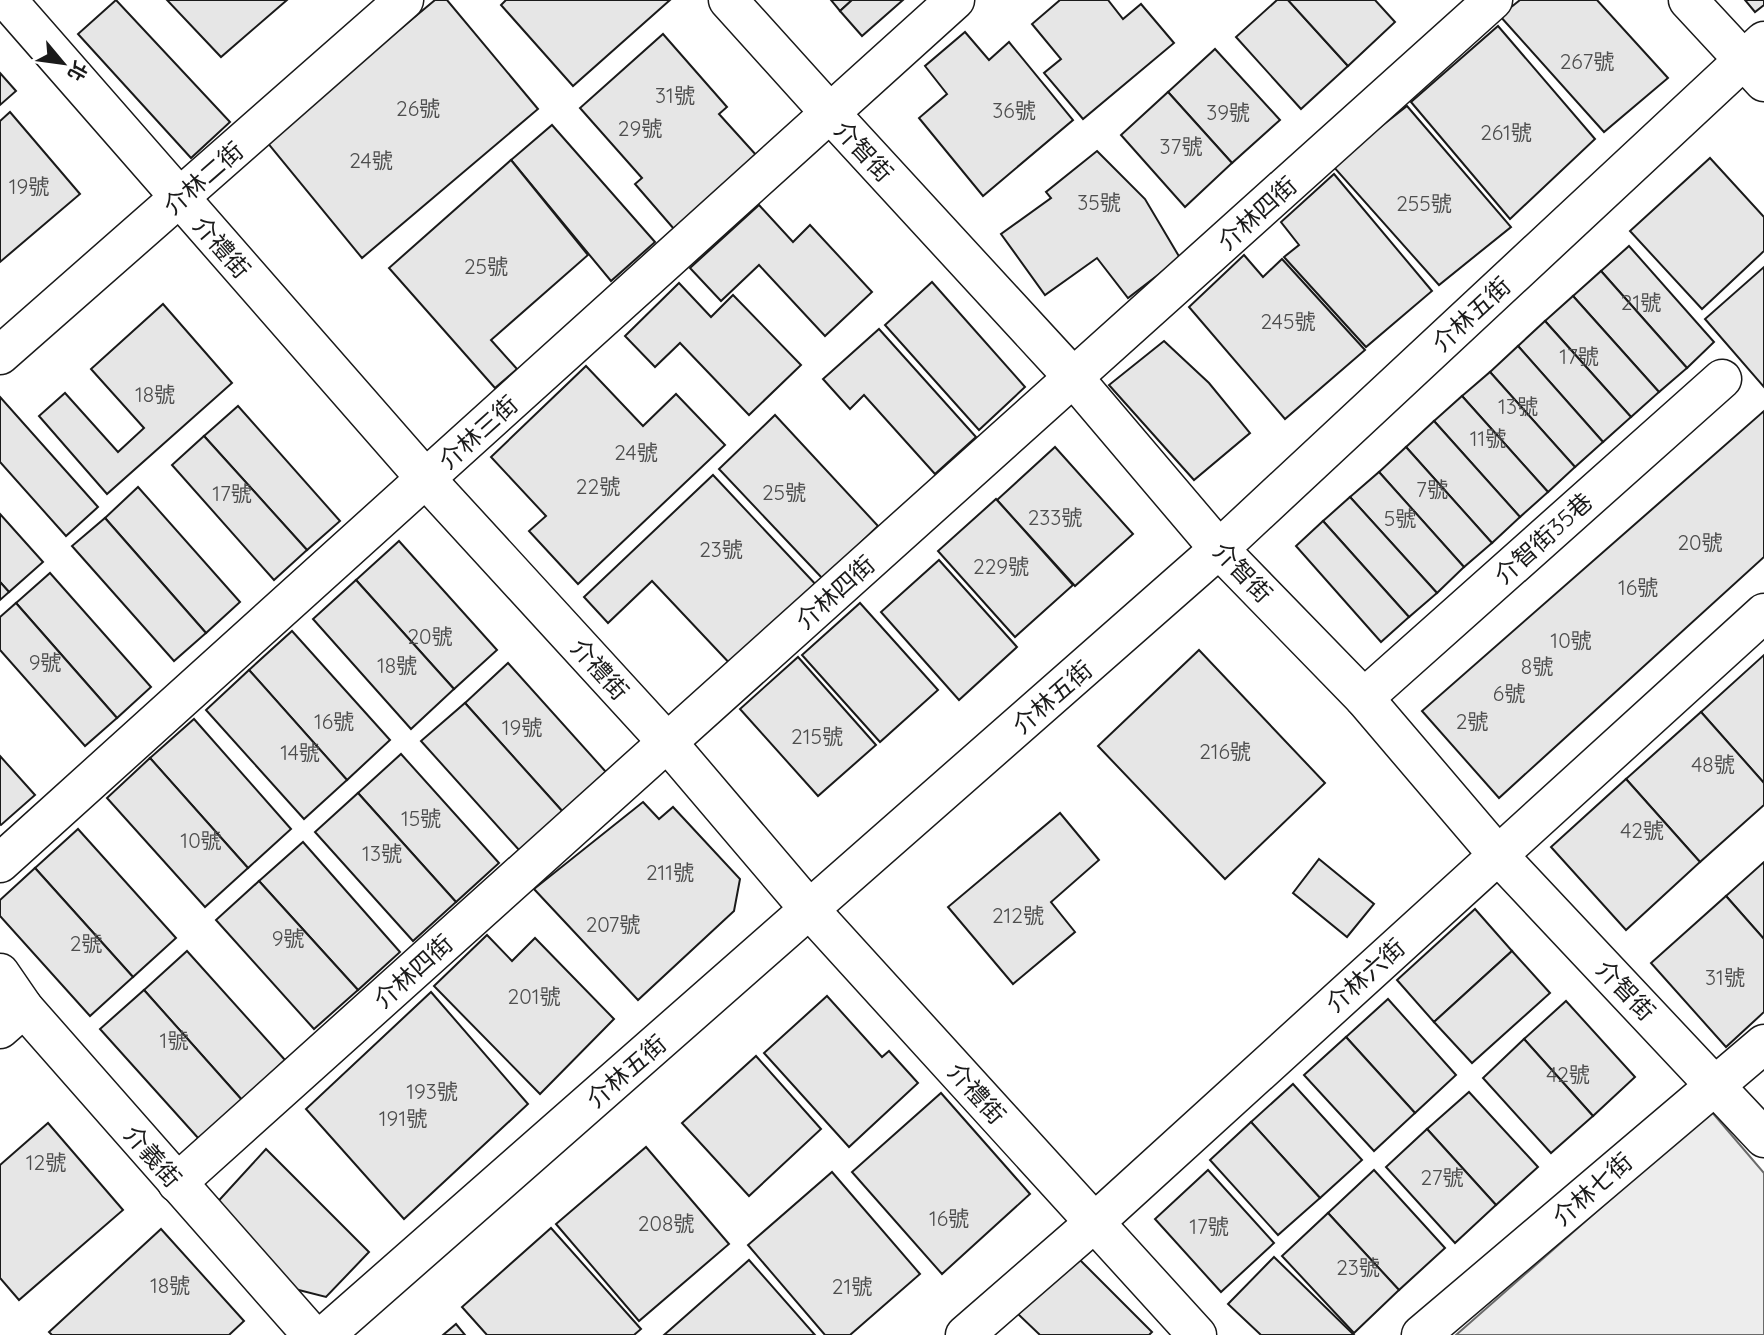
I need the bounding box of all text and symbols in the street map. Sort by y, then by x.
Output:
north arrow [28,28,98,98]
house number: 267號 [1560,48,1614,74]
text: 北 [63,57,93,85]
house number: 31號 [655,82,695,108]
house number: 26號 [396,95,440,121]
house number: 36號 [992,97,1036,123]
house number: 39號 [1206,99,1250,125]
street label: 介智街 [828,114,900,188]
house number: 29號 [618,115,662,141]
house number: 261號 [1480,119,1532,145]
house number: 37號 [1160,133,1202,159]
street label: 介林二街 [157,135,249,221]
house number: 24號 [349,147,393,173]
street label: 介林四街 [1211,170,1303,256]
house number: 19號 [9,173,49,199]
house number: 35號 [1077,189,1121,215]
house number: 255號 [1396,190,1452,216]
street label: 介禮街 [187,210,257,284]
house number: 25號 [464,253,508,279]
street label: 介林五街 [1426,270,1516,358]
house number: 21號 [1621,289,1661,315]
house number: 245號 [1261,308,1316,334]
house number: 17號 [1559,343,1599,369]
house number: 18號 [135,381,175,407]
street label: 介林三街 [432,389,524,475]
house number: 13號 [1498,393,1538,419]
house number: 11號 [1470,425,1506,451]
house number: 24號 [614,439,658,465]
house number: 22號 [576,473,620,499]
house number: 7號 [1416,476,1448,502]
house number: 25號 [762,479,806,505]
house number: 17號 [212,480,252,506]
street label: 介智街35巷 [1488,486,1598,590]
house number: 233號 [1028,504,1082,530]
house number: 5號 [1384,505,1416,531]
house number: 20號 [1677,529,1723,555]
house number: 23號 [699,536,743,562]
street label: 介智街 [1207,536,1279,608]
street label: 介林四街 [789,549,881,635]
house number: 229號 [973,553,1029,579]
house number: 16號 [1618,574,1658,600]
house number: 20號 [407,623,453,649]
house number: 10號 [1550,627,1592,653]
street label: 介禮街 [565,632,635,706]
house number: 9號 [29,649,61,675]
house number: 18號 [377,652,417,678]
house number: 8號 [1521,653,1553,679]
street label: 介林五街 [1006,654,1098,740]
house number: 6號 [1493,680,1525,706]
house number: 16號 [314,708,354,734]
house number: 2號 [1456,708,1488,734]
house number: 19號 [502,714,542,740]
house number: 215號 [791,723,843,749]
house number: 216號 [1199,738,1251,764]
house number: 14號 [280,739,320,765]
house number: 48號 [1691,751,1735,777]
house number: 15號 [401,805,441,831]
house number: 42號 [1620,817,1664,843]
house number: 10號 [180,827,222,853]
house number: 13號 [362,840,402,866]
house number: 211號 [646,859,694,885]
house number: 212號 [992,902,1044,928]
house number: 207號 [586,911,640,937]
house number: 9號 [272,925,304,951]
street label: 介林四街 [367,928,459,1014]
house number: 2號 [70,930,102,956]
street label: 介林六街 [1319,932,1411,1018]
street label: 介智街 [1590,954,1662,1026]
house number: 31號 [1705,964,1745,990]
house number: 201號 [508,983,560,1009]
house number: 1號 [160,1027,188,1053]
street label: 介林五街 [580,1028,672,1114]
street label: 介禮街 [942,1056,1012,1130]
house number: 42號 [1546,1061,1590,1087]
house number: 193號 [406,1078,458,1104]
house number: 191號 [379,1105,427,1131]
street label: 介義街 [118,1119,188,1193]
street label: 介林七街 [1546,1146,1638,1232]
house number: 12號 [26,1149,66,1175]
house number: 27號 [1420,1164,1464,1190]
house number: 16號 [929,1205,969,1231]
house number: 208號 [638,1210,694,1236]
house number: 17號 [1189,1213,1229,1239]
house number: 23號 [1336,1254,1380,1280]
house number: 18號 [150,1272,190,1298]
house number: 21號 [832,1273,872,1299]

